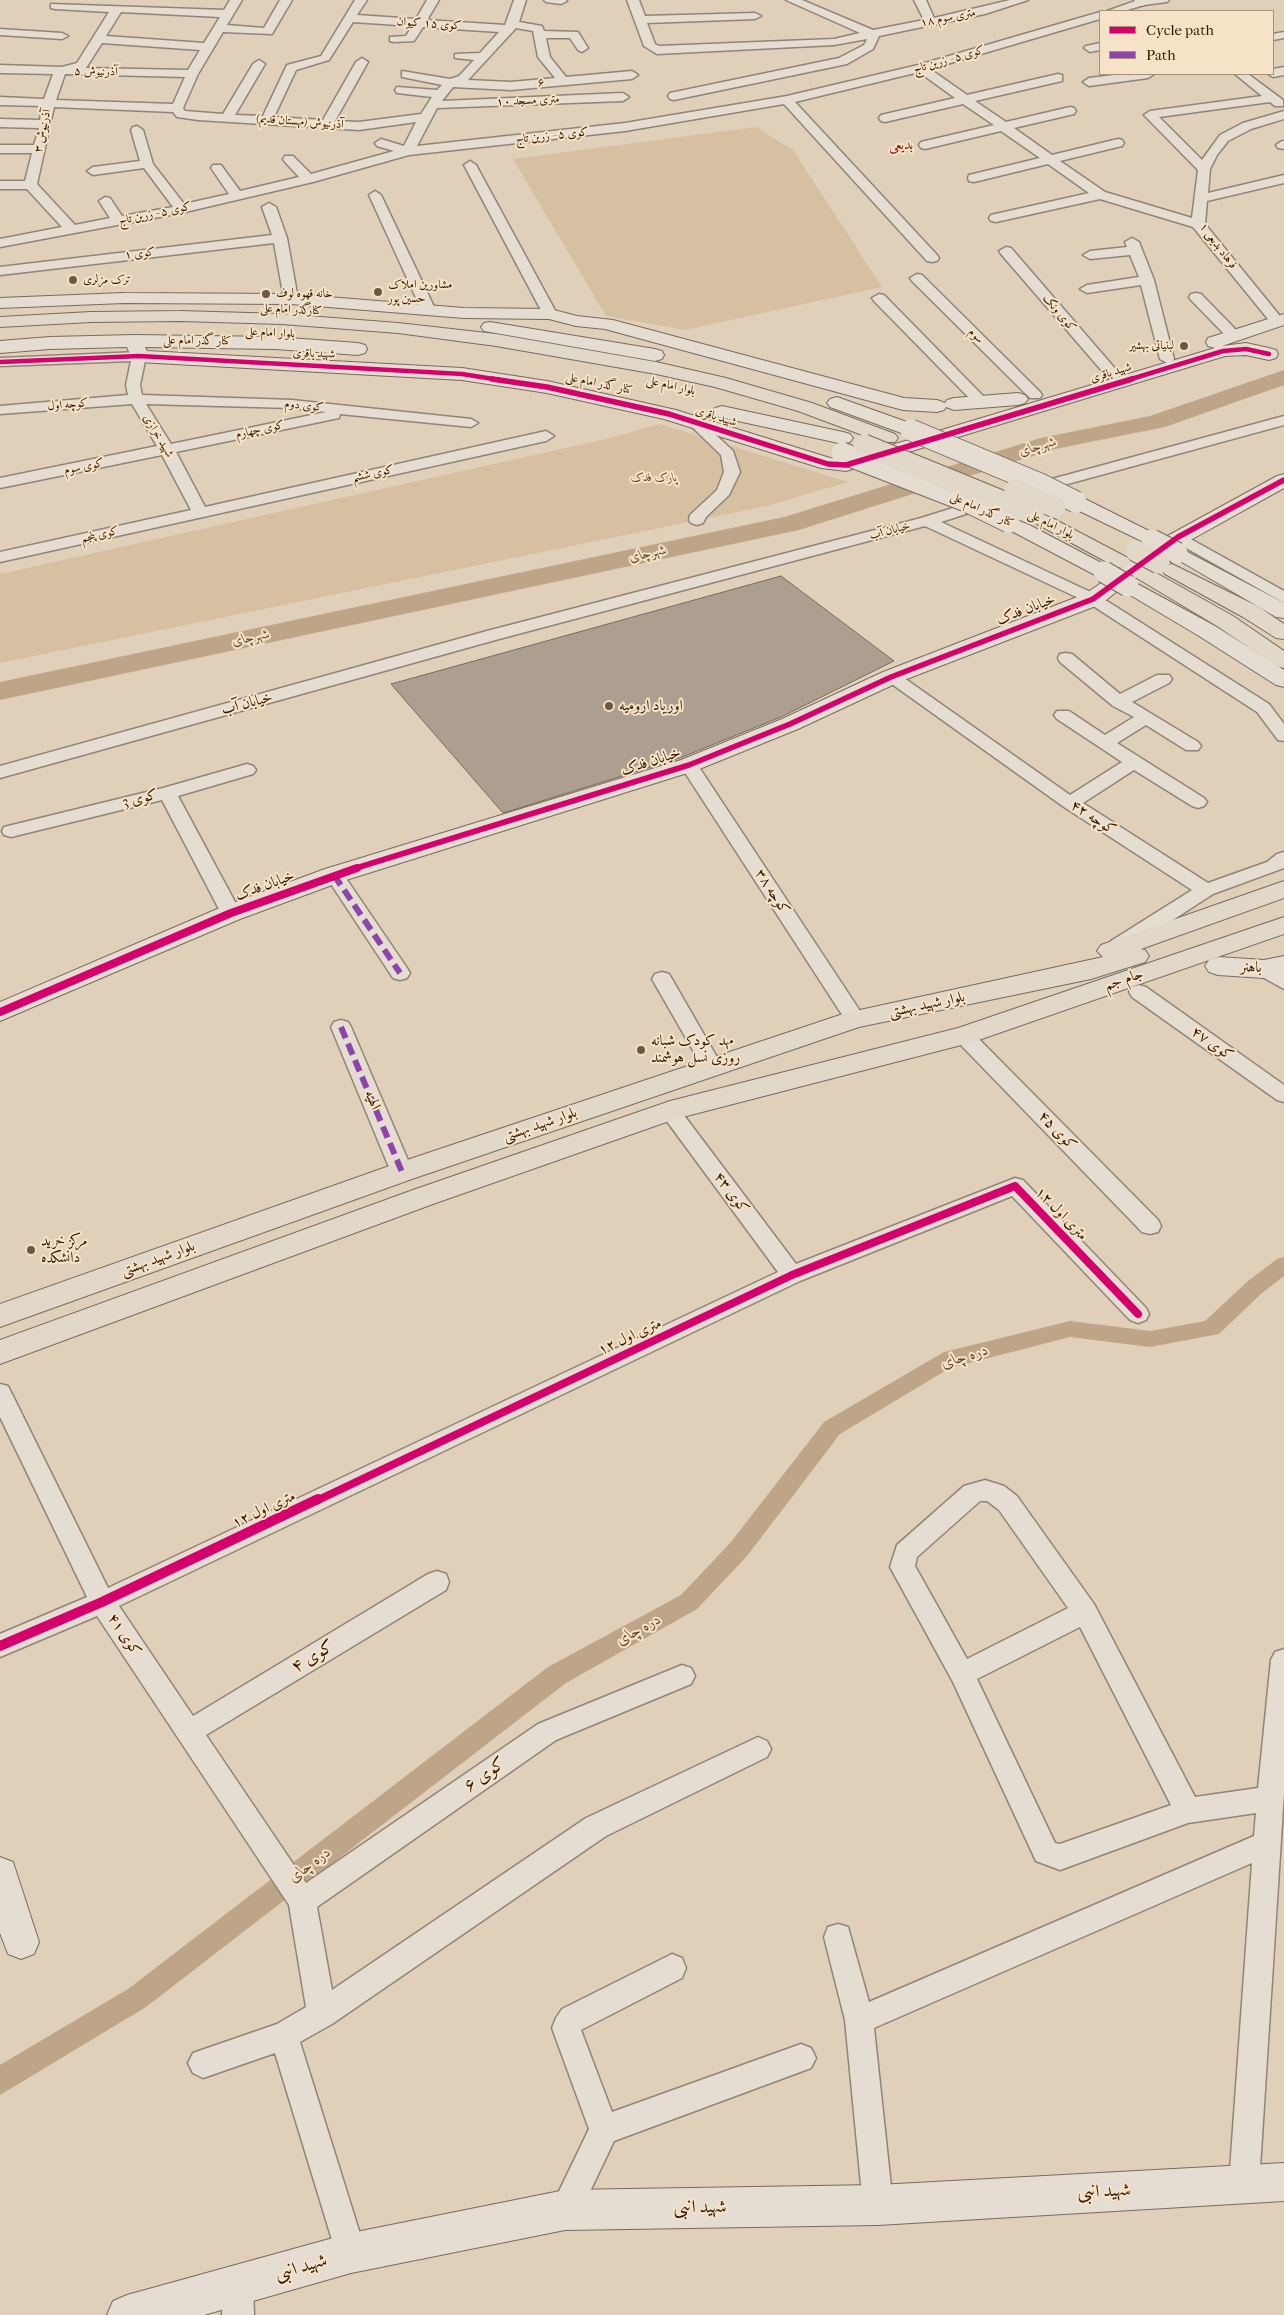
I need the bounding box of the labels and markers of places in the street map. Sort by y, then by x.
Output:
place label: ترک مزلری [83,273,131,287]
marker: ترک مزلری [67,274,79,286]
place label: مشاورین املاک حسین پور [388,278,452,306]
marker: مشاورین املاک حسین پور [372,286,384,298]
place label: خانه قهوه لوف [276,287,333,301]
marker: خانه قهوه لوف [260,288,272,300]
place label: لبنیاتی بهشیر [1129,339,1174,353]
marker: لبنیاتی بهشیر [1178,340,1190,352]
place label: اوریاد ارومیه [619,697,683,715]
marker: اوریاد ارومیه [603,700,615,712]
place label: مهد کودک شبانه روزی نسل هوشمند [651,1032,740,1067]
marker: مهد کودک شبانه روزی نسل هوشمند [635,1044,647,1056]
place label: مرکز خرید دانشکده [41,1232,87,1267]
marker: مرکز خرید دانشکده [25,1244,37,1256]

